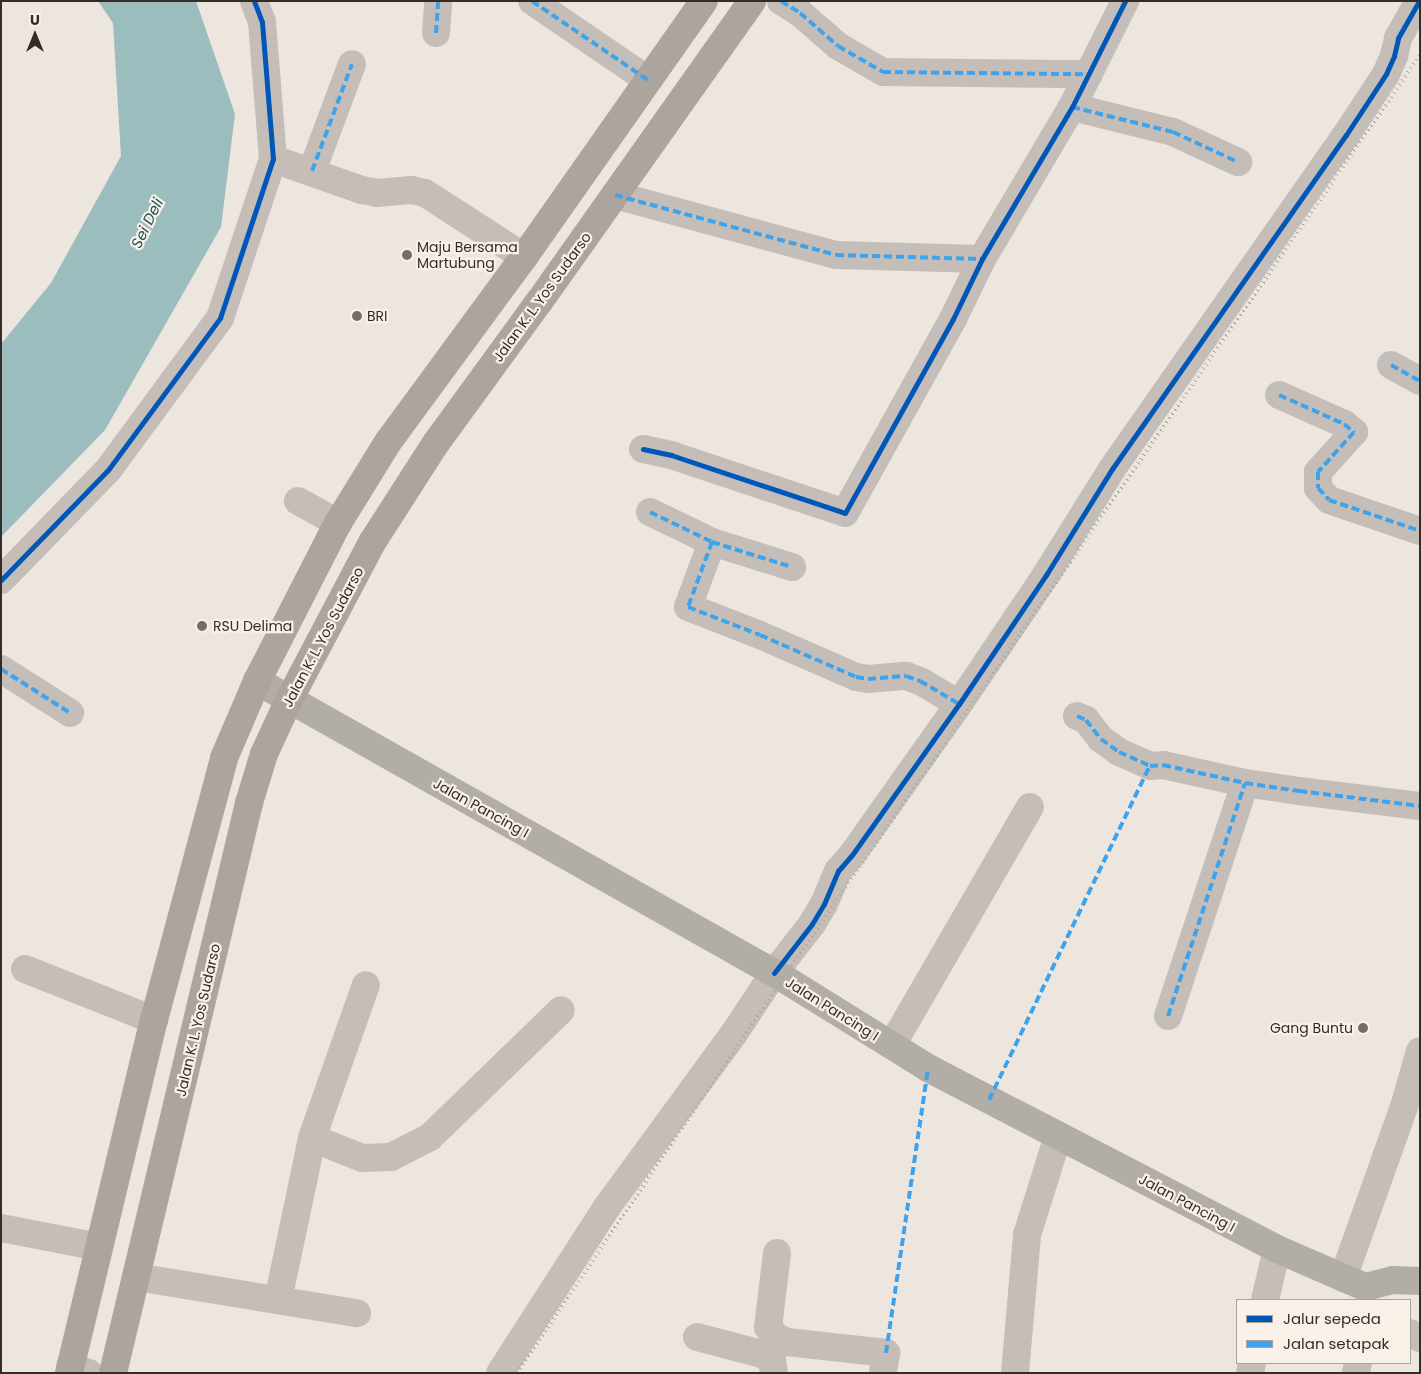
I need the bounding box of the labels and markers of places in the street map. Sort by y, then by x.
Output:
place label: Maju Bersama Martubung [417,239,518,272]
marker: Maju Bersama Martubung [401,249,413,261]
place label: BRI [367,308,388,324]
marker: BRI [351,310,363,322]
place label: RSU Delima [213,618,292,634]
marker: RSU Delima [195,619,209,633]
place label: Gang Buntu [1270,1020,1353,1036]
marker: Gang Buntu [1357,1022,1369,1034]

